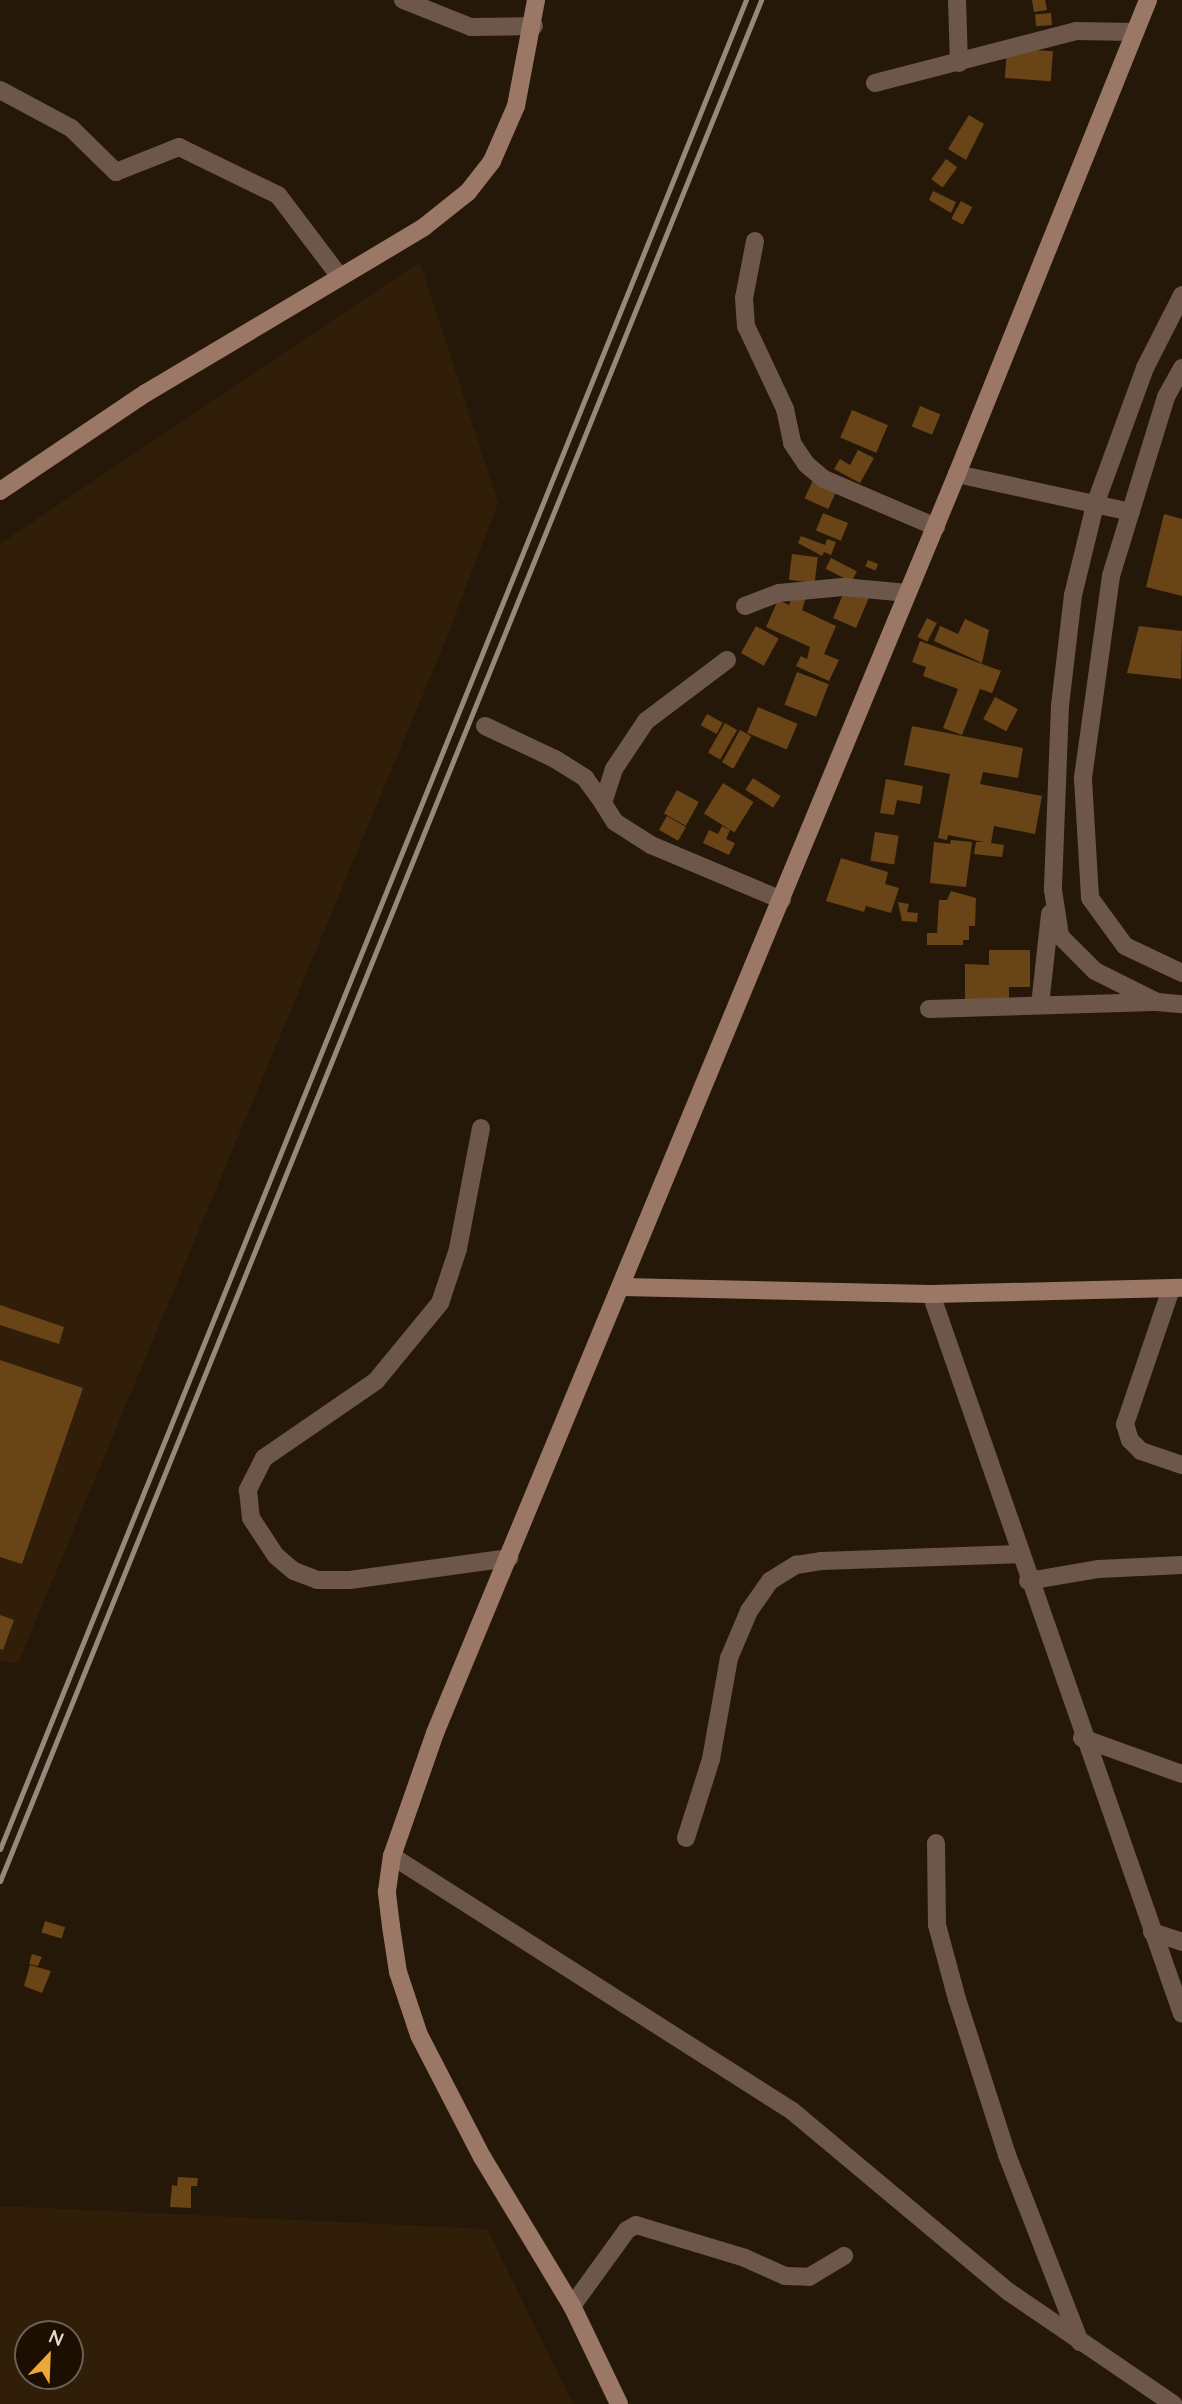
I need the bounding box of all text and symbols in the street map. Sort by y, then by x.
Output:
north arrow [14,2320,84,2390]
text: N [45,2324,68,2351]

